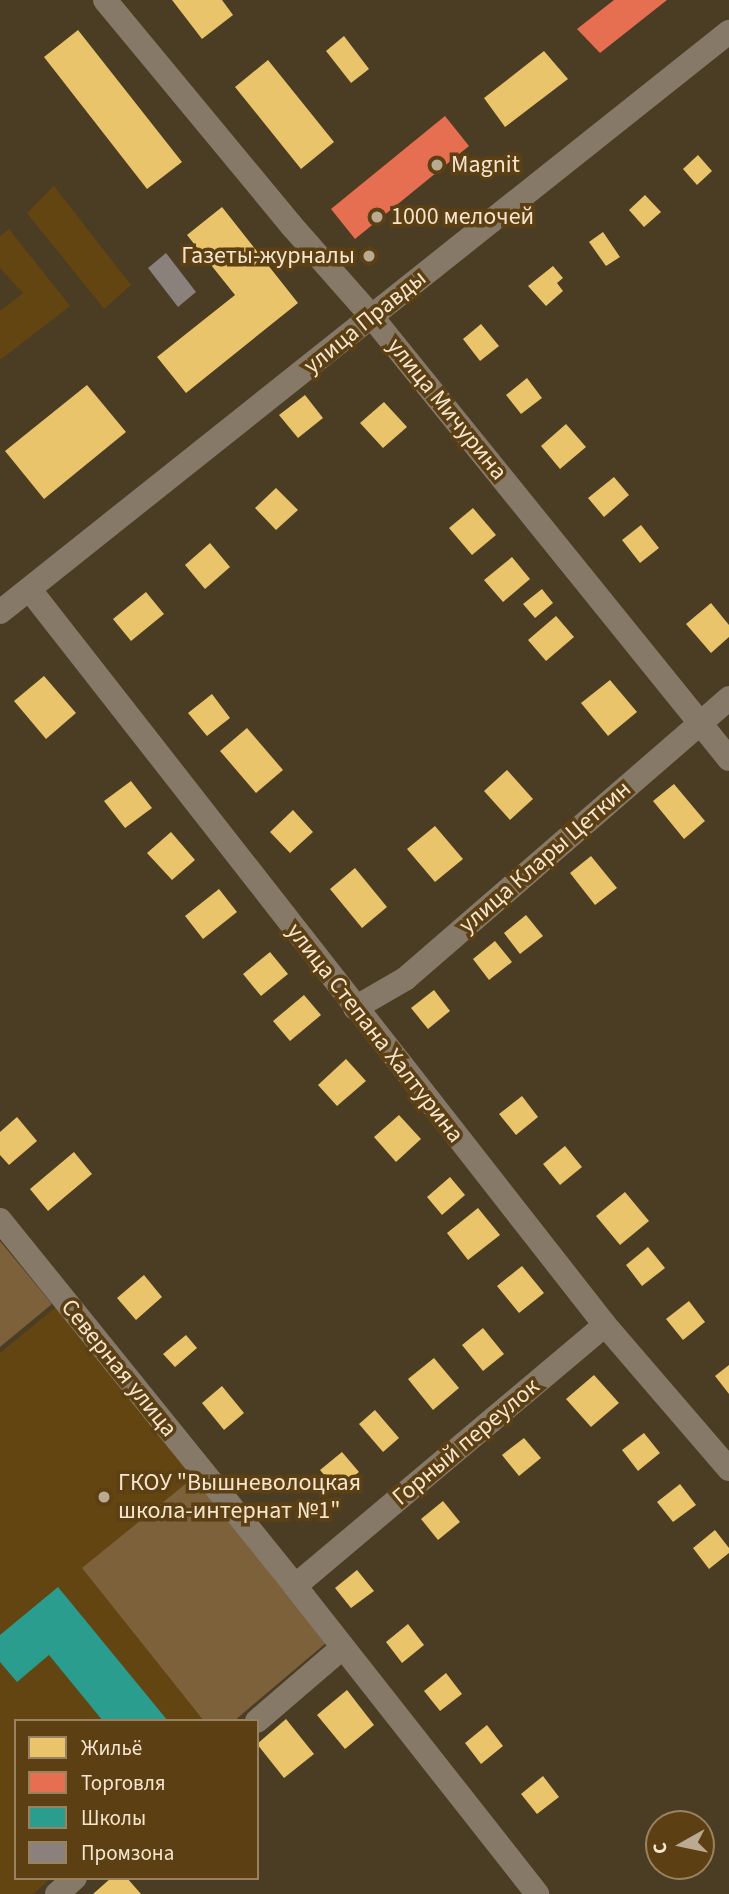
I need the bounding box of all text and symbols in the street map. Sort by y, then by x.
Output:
place label: Magnit [451,151,520,179]
marker: Magnit [429,157,445,173]
place label: 1000 мелочей [391,203,534,231]
marker: 1000 мелочей [369,209,385,225]
place label: Газеты-журналы [181,242,355,270]
marker: Газеты-журналы [361,248,377,264]
street label: улица Правды [298,264,432,380]
street label: улица Мичурина [381,332,513,486]
street label: улица Клары Цеткин [453,774,637,940]
street label: улица Степана Халтурина [280,917,470,1149]
street label: Северная улица [55,1293,183,1443]
street label: Горный переулок [387,1372,545,1512]
place label: ГКОУ "Вышневолоцкая школа-интернат №1" [118,1469,361,1525]
marker: ГКОУ "Вышневолоцкая школа-интернат №1" [96,1489,112,1505]
legend [14,1719,259,1880]
text: Жильё [81,1733,142,1763]
text: Торговля [81,1768,166,1798]
text: Школы [81,1803,146,1833]
north arrow [645,1810,715,1880]
text: Промзона [81,1838,174,1868]
text: С [647,1840,675,1856]

